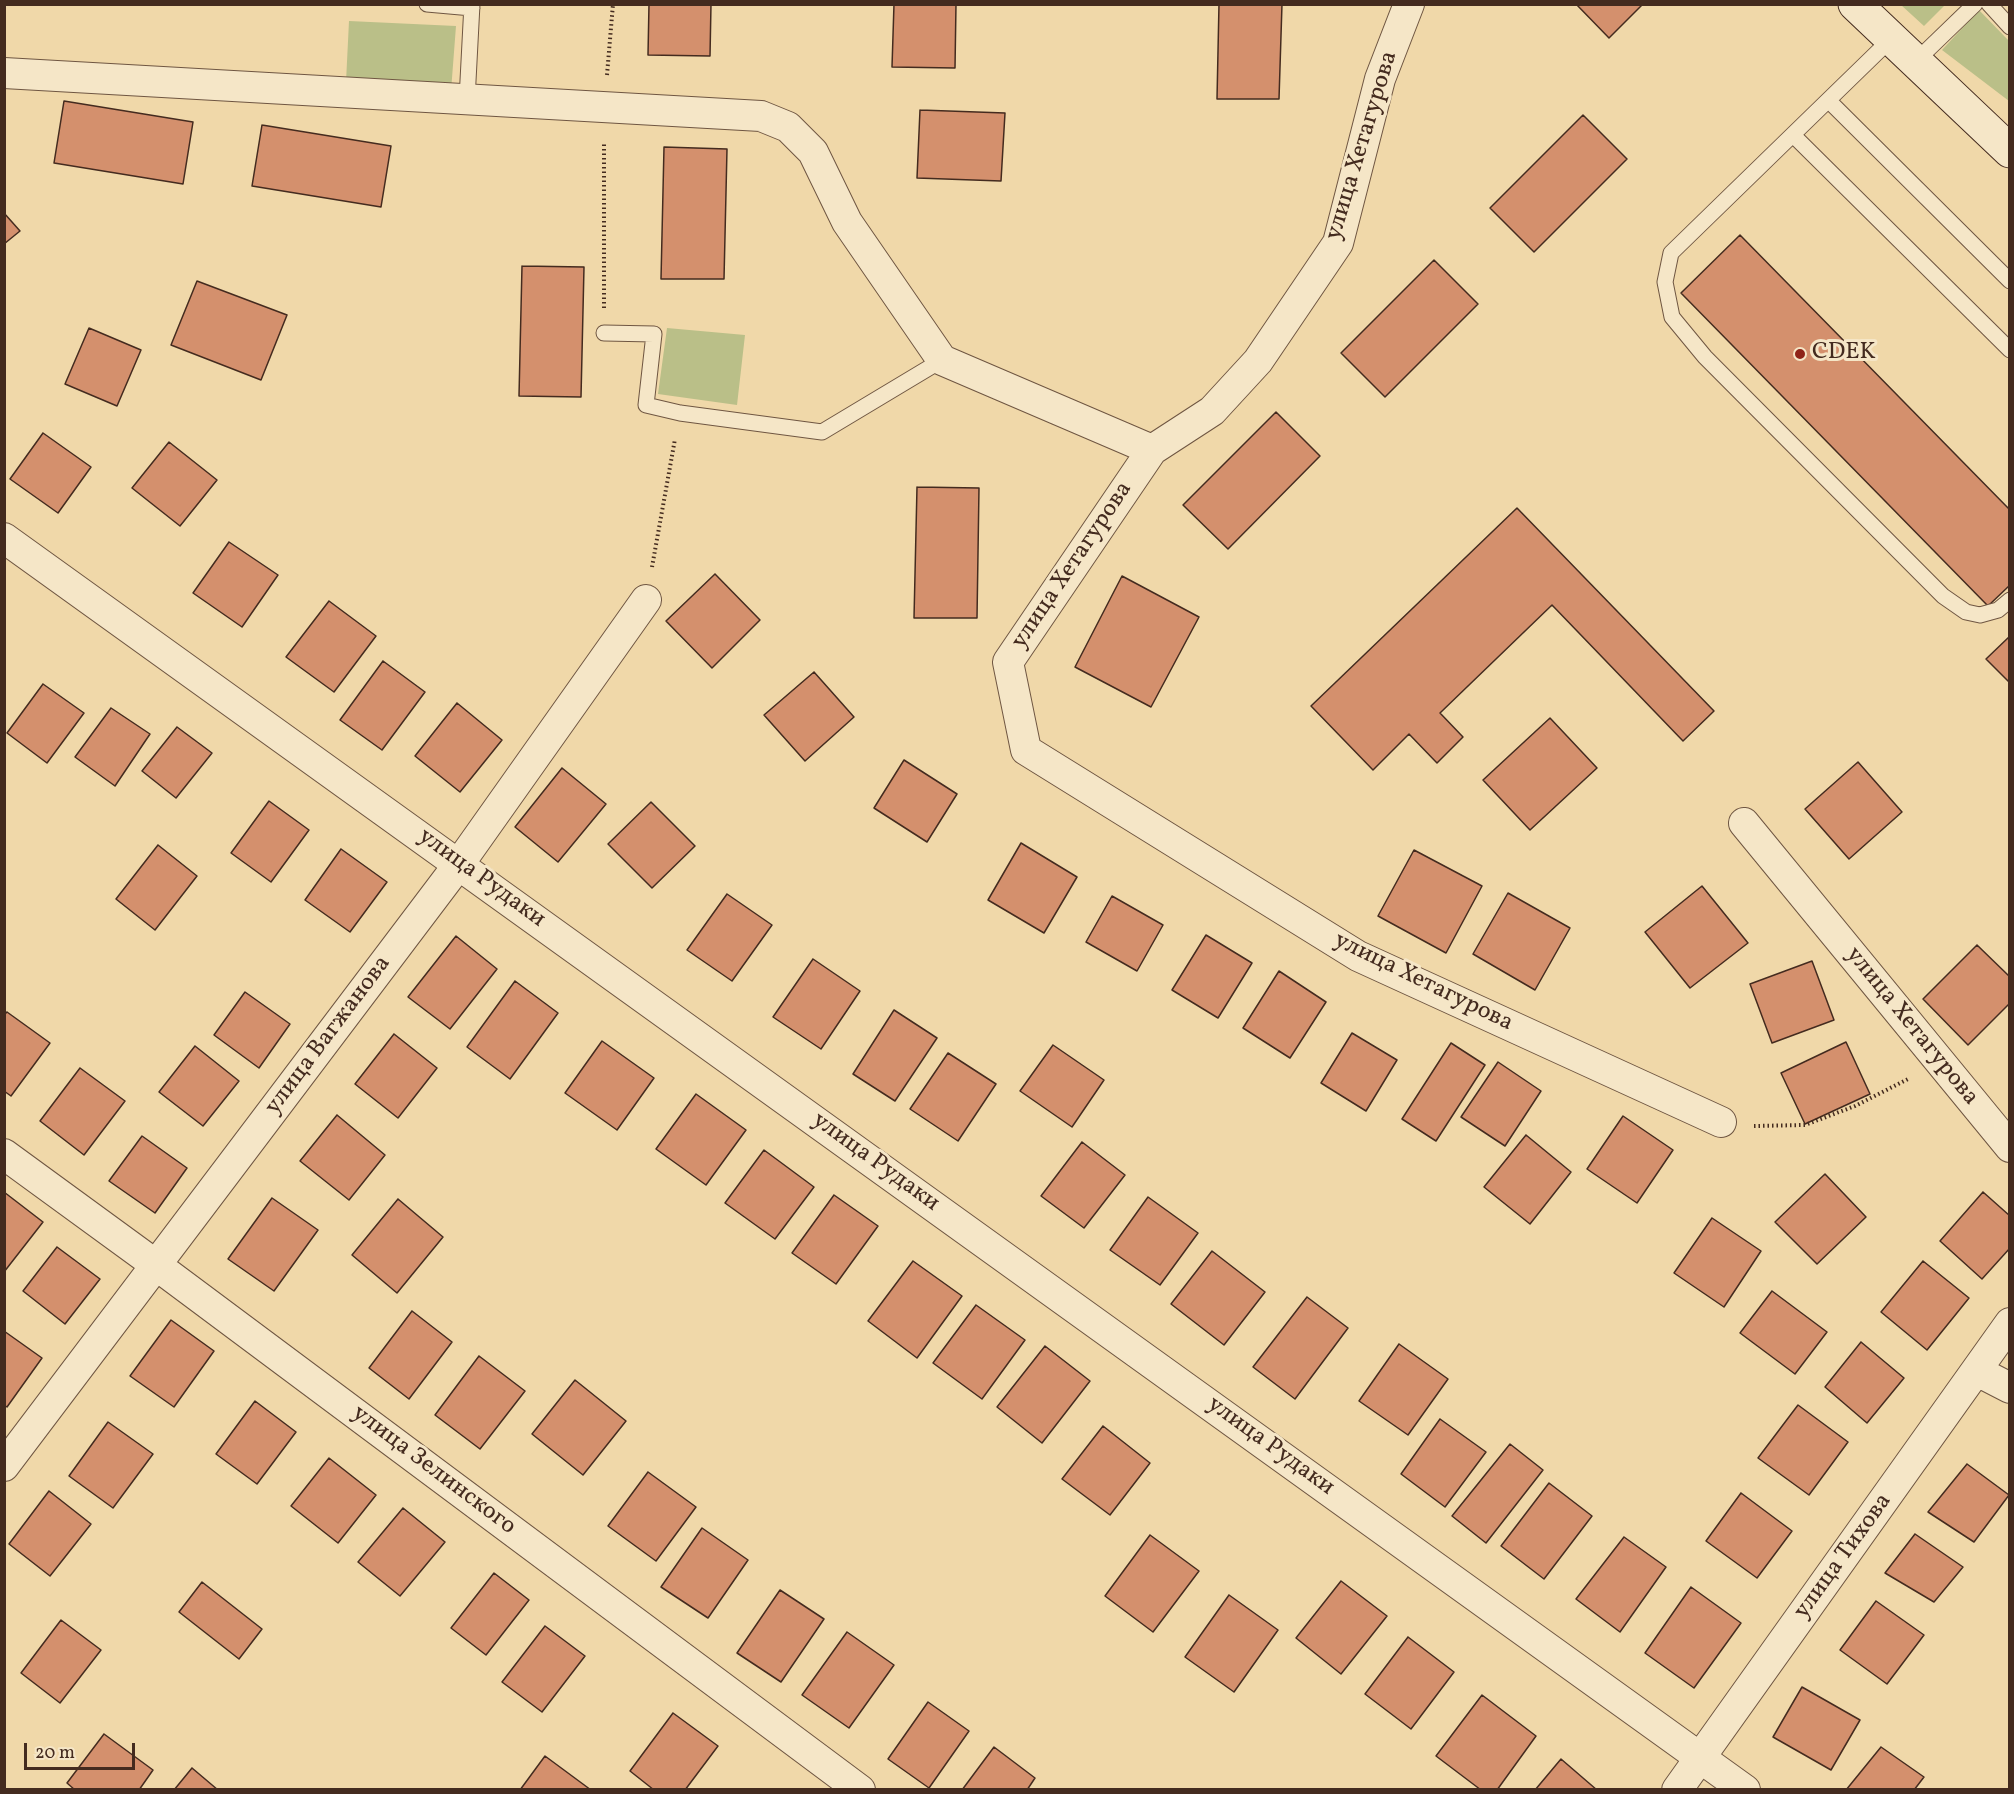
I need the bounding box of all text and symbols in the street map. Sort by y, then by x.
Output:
street label: улица Хетагурова [1321,48,1405,244]
place label: CDEK [1812,340,1876,368]
marker: CDEK [1793,347,1807,361]
street label: улица Хетагурова [1006,477,1140,655]
street label: улица Рудаки [412,823,550,935]
street label: улица Хетагурова [1329,927,1517,1039]
street label: улица Хетагурова [1838,942,1984,1112]
street label: улица Вагжанова [260,951,398,1121]
street label: улица Рудаки [806,1107,944,1219]
street label: улица Рудаки [1201,1391,1339,1503]
street label: улица Зелинского [345,1400,521,1542]
street label: улица Тихова [1789,1489,1899,1625]
scale bar [27,1731,138,1769]
text: 20 m [35,1741,75,1766]

